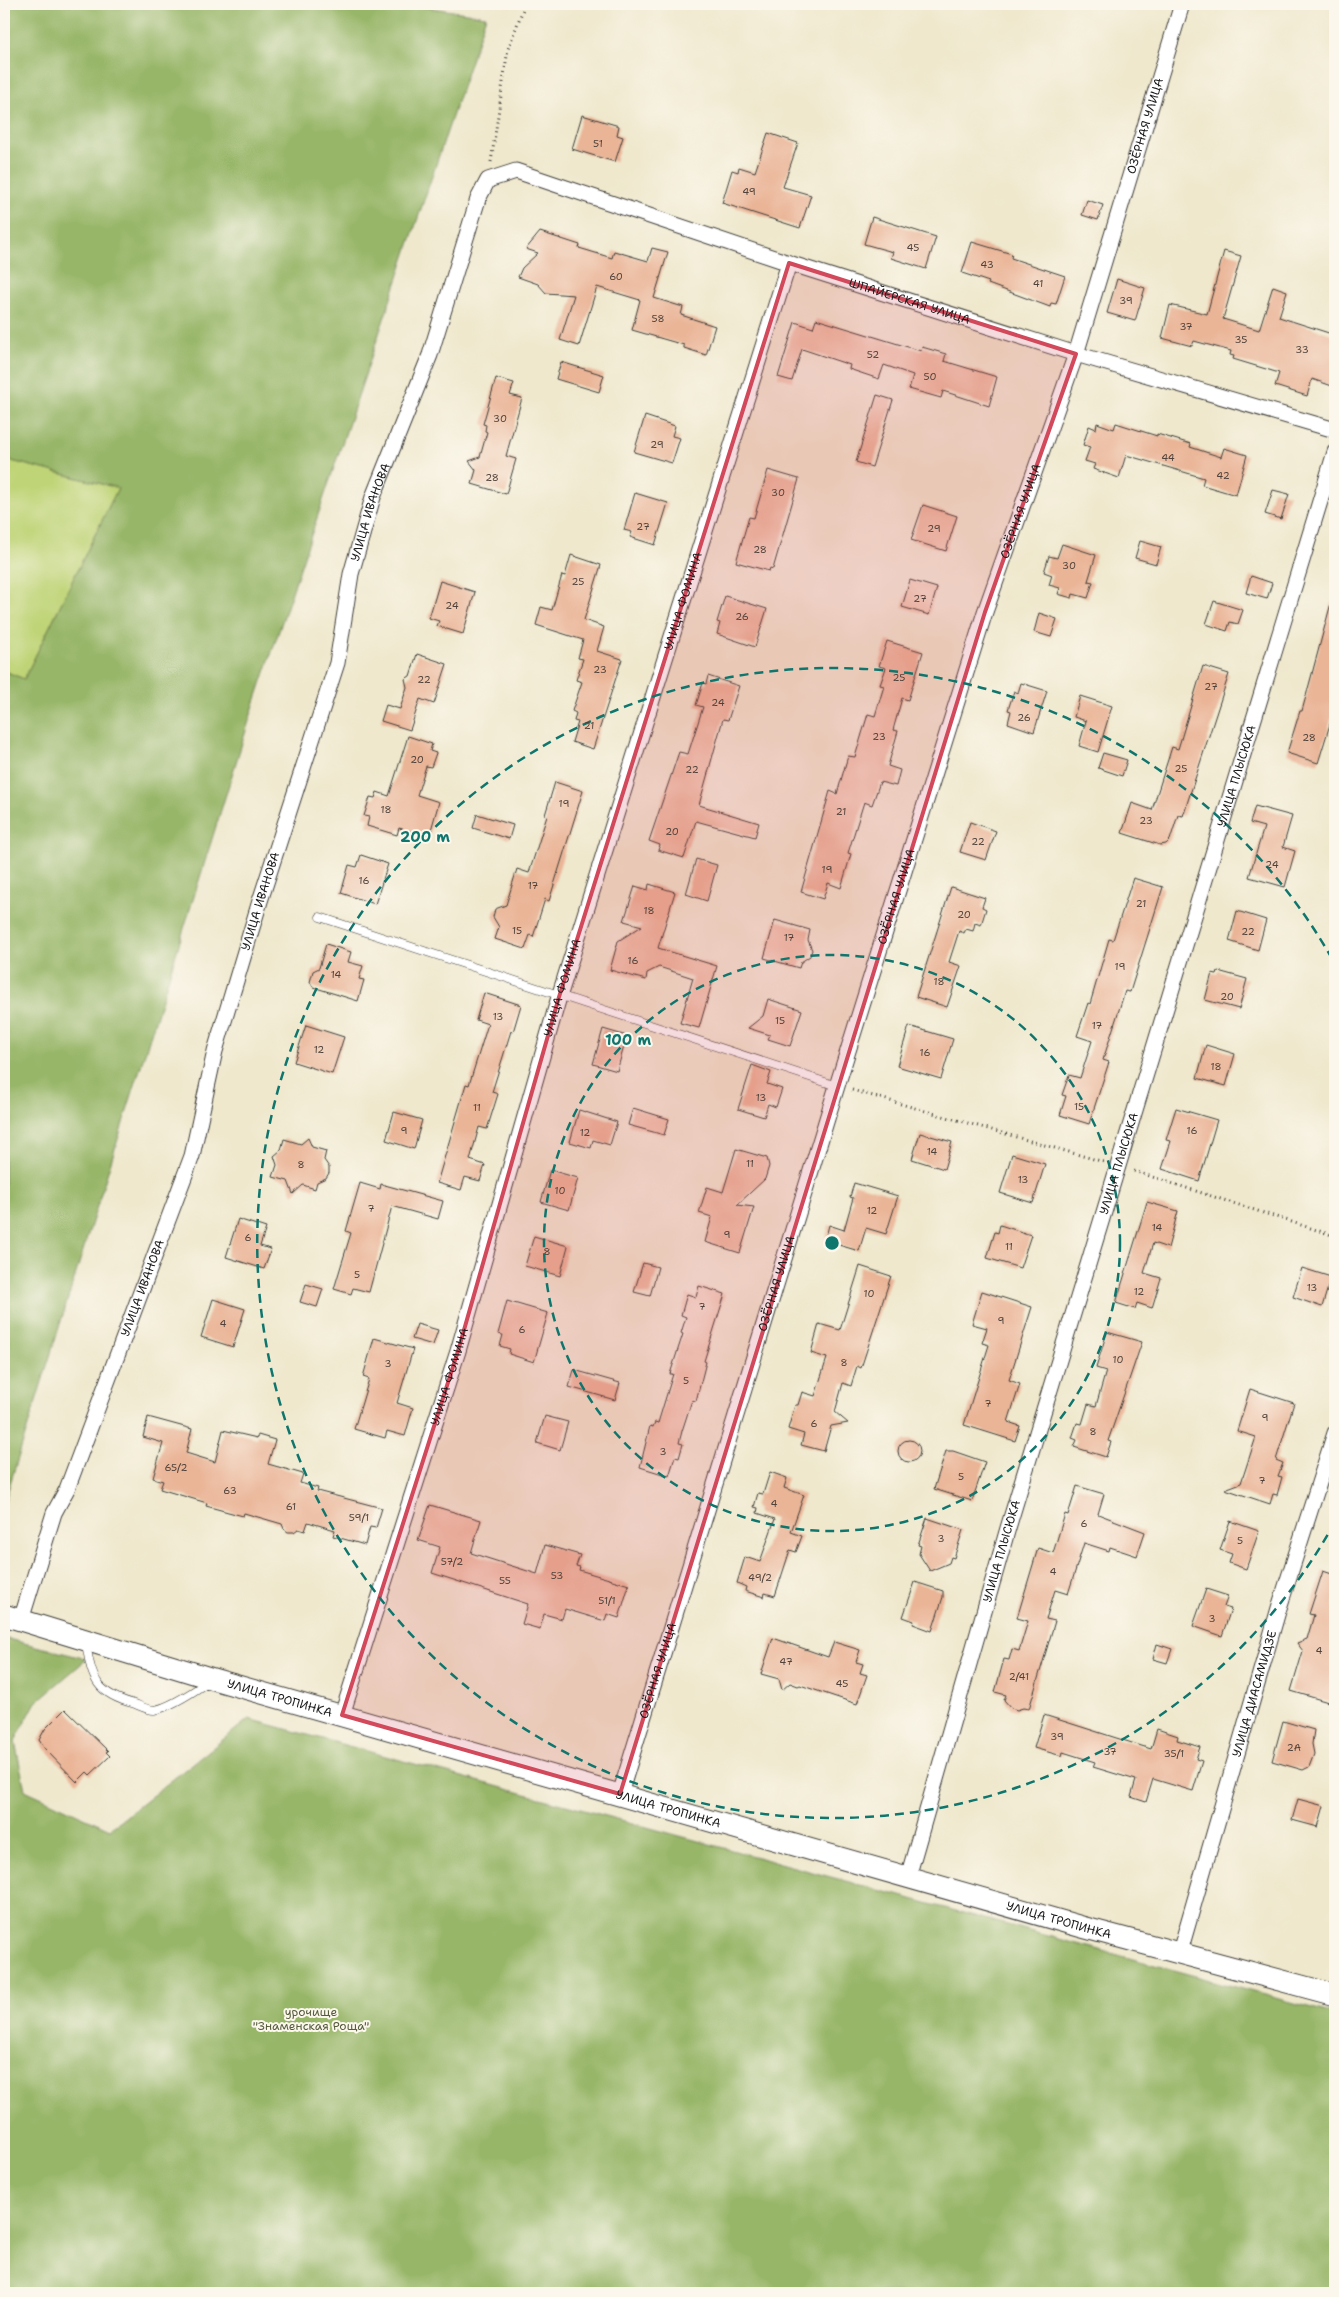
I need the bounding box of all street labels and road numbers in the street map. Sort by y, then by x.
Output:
street label: ОЗЁРНАЯ УЛИЦА [1123,76,1167,176]
street label: ШПАЙЕРСКАЯ УЛИЦА [847,274,972,328]
street label: УЛИЦА ИВАНОВА [347,461,394,563]
street label: ОЗЁРНАЯ УЛИЦА [996,461,1045,561]
street label: УЛИЦА ФОМИНА [660,550,706,652]
street label: УЛИЦА ПЛЫСЮКА [1214,723,1260,829]
street label: ОЗЁРНАЯ УЛИЦА [874,846,919,946]
street label: УЛИЦА ИВАНОВА [238,850,283,952]
street label: УЛИЦА ФОМИНА [540,936,585,1039]
street label: УЛИЦА ПЛЫСЮКА [1096,1110,1142,1216]
street label: ОЗЁРНАЯ УЛИЦА [754,1233,799,1333]
street label: УЛИЦА ИВАНОВА [117,1237,168,1339]
street label: УЛИЦА ФОМИНА [427,1326,472,1428]
street label: УЛИЦА ПЛЫСЮКА [979,1498,1024,1604]
street label: ОЗЁРНАЯ УЛИЦА [636,1620,680,1721]
street label: УЛИЦА ДИАСАМИДЗЕ [1229,1629,1280,1759]
street label: УЛИЦА ТРОПИНКА [225,1675,334,1721]
street label: УЛИЦА ТРОПИНКА [614,1786,723,1832]
street label: УЛИЦА ТРОПИНКА [1004,1898,1113,1943]

